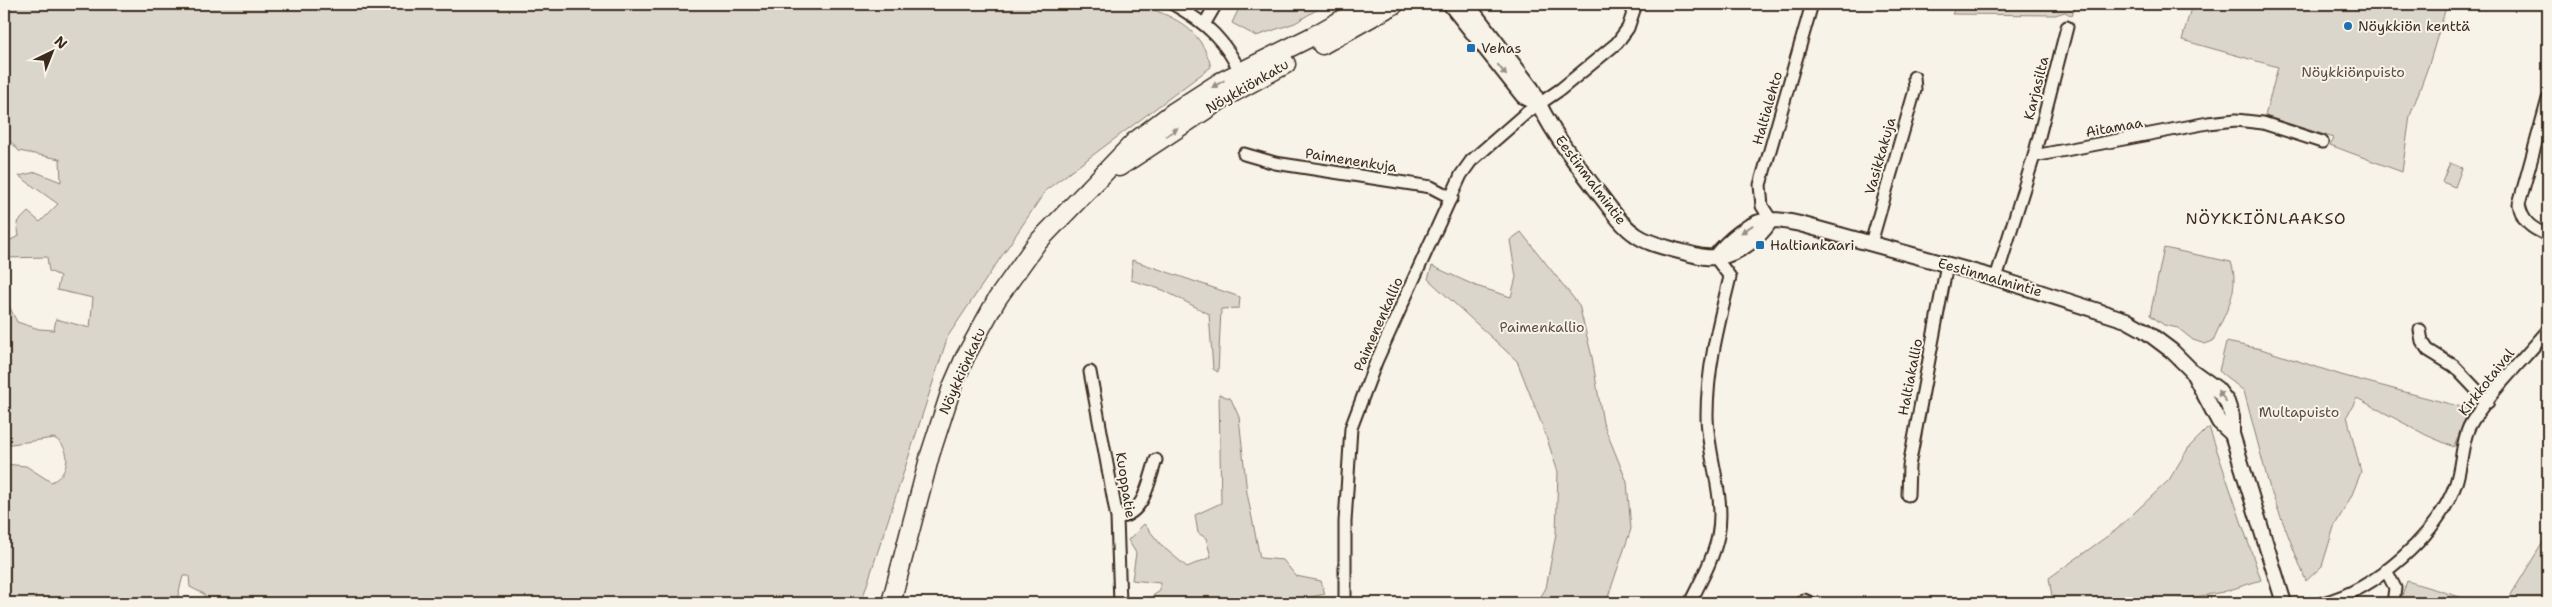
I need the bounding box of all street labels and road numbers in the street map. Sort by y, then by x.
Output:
street label: Karjasilta [2019,54,2053,122]
street label: Nöykkiönkatu [1202,55,1292,117]
street label: Haltialehto [1748,69,1786,147]
street label: Aitamaa [2084,113,2144,141]
street label: Vasikkakuja [1860,115,1900,197]
street label: Eestinmalmintie [1551,132,1631,228]
street label: Paimenenkuja [1304,144,1398,176]
street label: Eestinmalmintie [1936,254,2044,300]
street label: Paimenenkallio [1349,274,1407,374]
street label: Nöykkiönkatu [935,325,989,417]
street label: Haltiakallio [1894,337,1926,417]
street label: Kirkkotaival [2454,344,2518,419]
street label: Kuoppatie [1112,451,1140,519]

